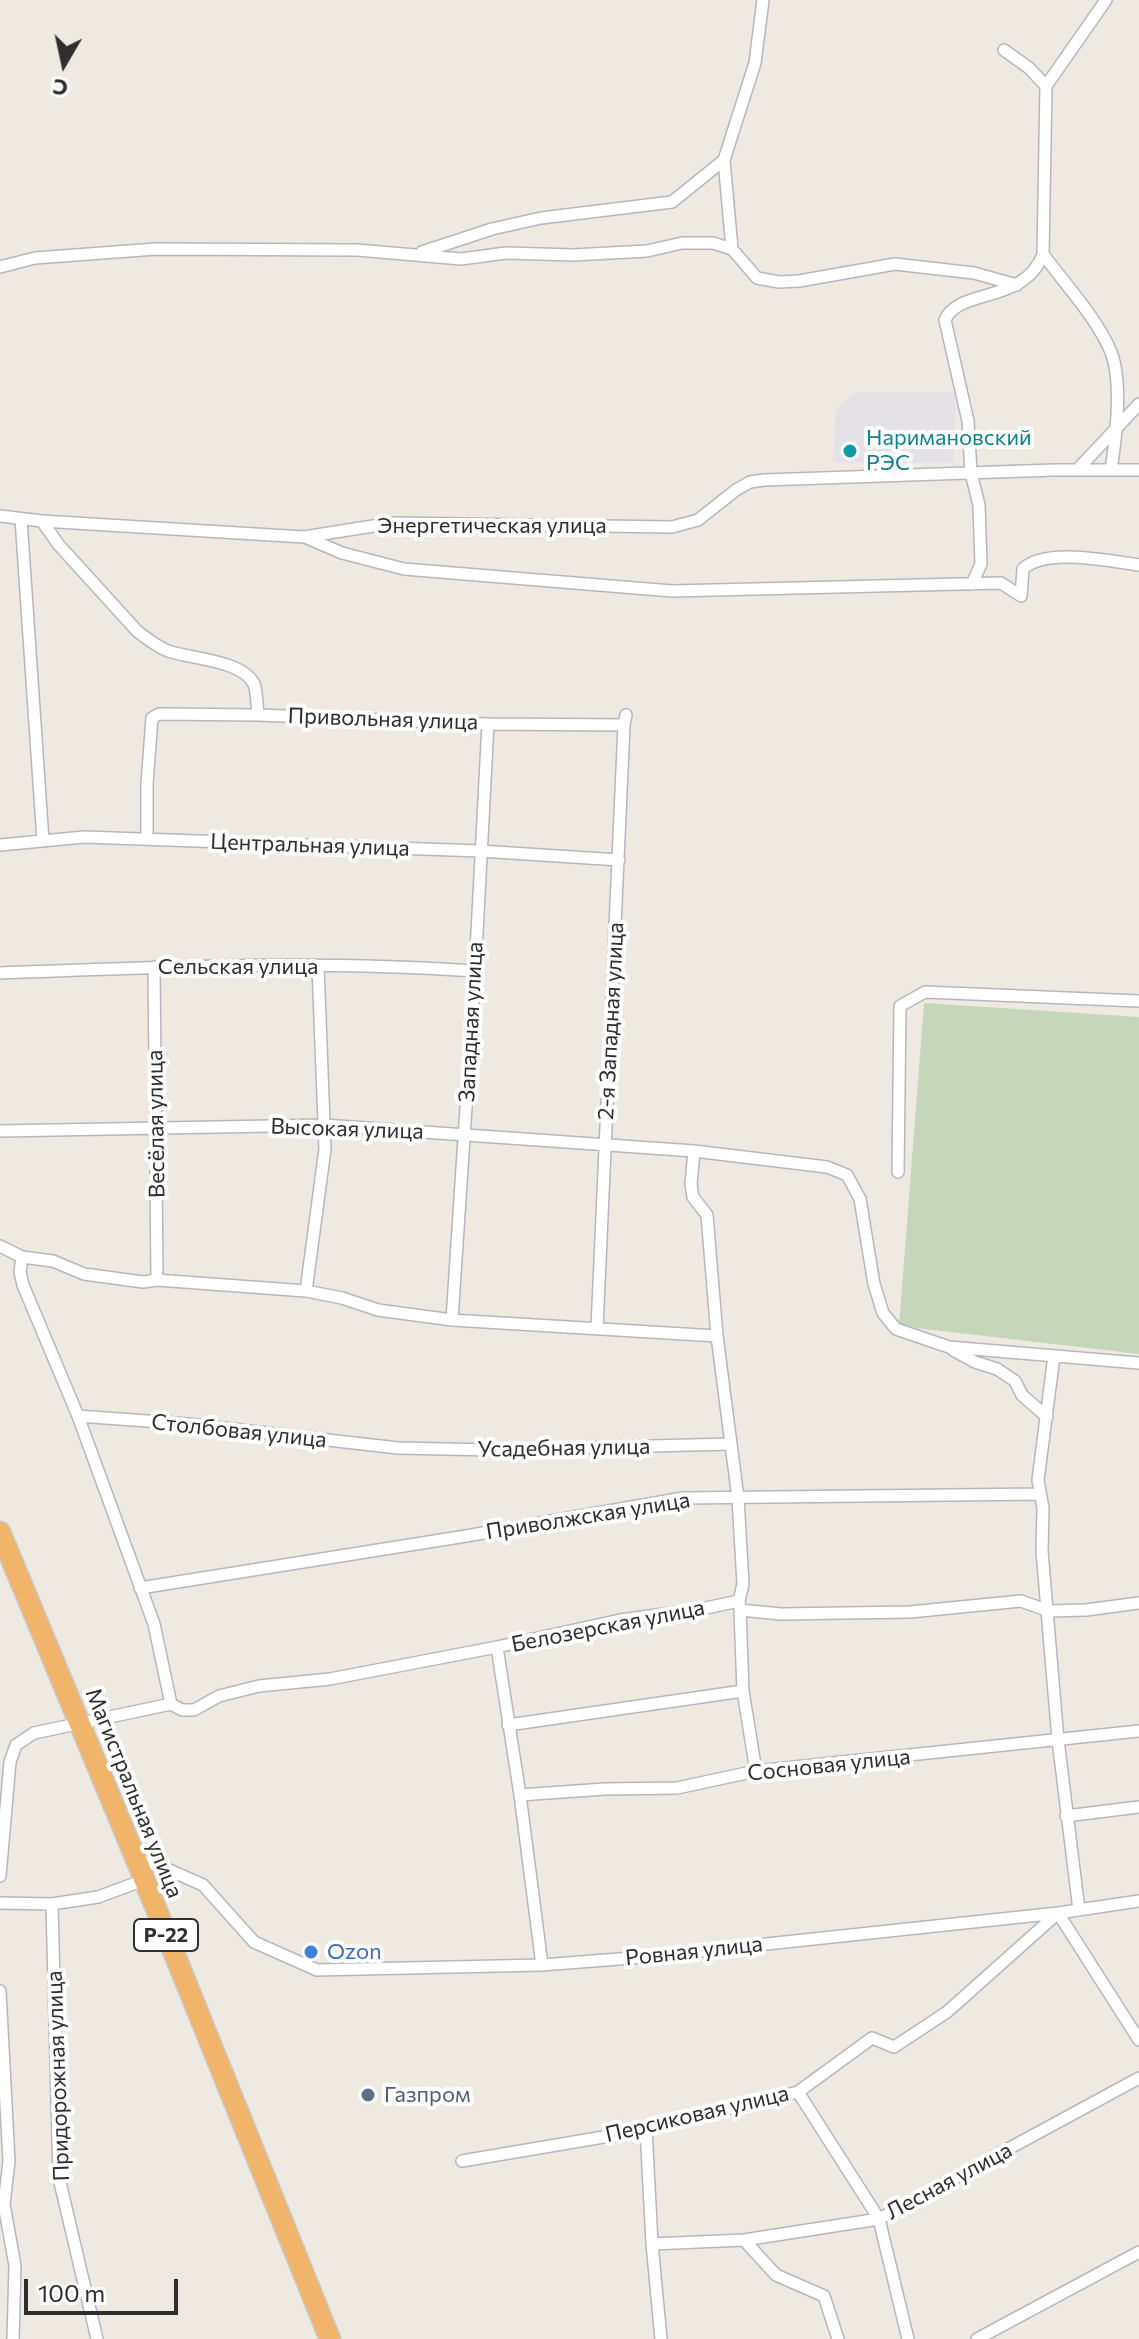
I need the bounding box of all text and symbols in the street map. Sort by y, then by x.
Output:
north arrow [24,24,104,104]
text: С [51,74,70,103]
place label: Наримановский РЭС [866,425,1032,476]
marker: Наримановский РЭС [841,442,859,460]
street label: Энергетическая улица [377,513,607,539]
street label: Привольная улица [287,702,479,736]
street label: Центральная улица [210,828,410,862]
street label: 2-я Западная улица [593,921,629,1121]
street label: Западная улица [454,941,488,1103]
street label: Сельская улица [158,954,318,980]
street label: Весёлая улица [142,1050,170,1198]
street label: Высокая улица [270,1113,424,1145]
street label: Столбовая улица [150,1409,328,1453]
street label: Усадебная улица [477,1433,651,1463]
street label: Приволжская улица [484,1487,692,1545]
street label: Белозерская улица [509,1594,707,1658]
street label: Магистральная улица [80,1684,188,1902]
street label: Сосновая улица [746,1743,912,1787]
road number: Р-22 [134,1919,198,1951]
street label: Ровная улица [624,1931,764,1971]
place label: Ozon [327,1939,382,1965]
marker: Ozon [302,1943,320,1961]
street label: Придорожная улица [41,1970,75,2182]
street label: Персиковая улица [603,2080,791,2148]
place label: Газпром [384,2082,471,2108]
marker: Газпром [359,2086,377,2104]
street label: Лесная улица [881,2137,1017,2225]
scale bar [28,2263,182,2313]
text: 100 m [38,2278,105,2307]

